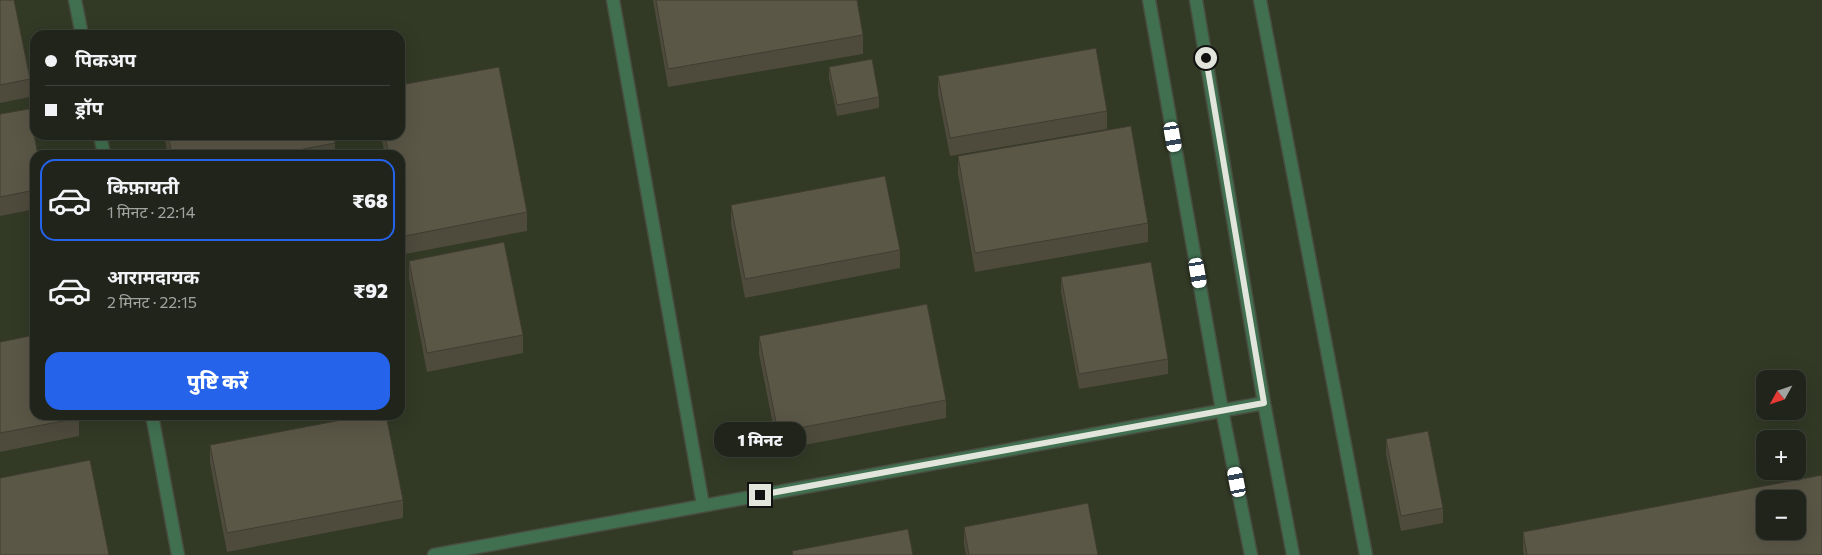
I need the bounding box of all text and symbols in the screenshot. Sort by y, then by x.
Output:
route start [1195,47,1217,69]
text: पिकअप [75,48,136,71]
text: ड्रॉप [75,96,103,119]
car [1163,121,1182,153]
text: किफ़ायती [107,175,179,198]
icon: car [47,178,92,223]
text: ₹68 [352,189,388,212]
text: 1 मिनट · 22:14 [107,202,195,221]
car [1188,257,1207,289]
text: आरामदायक [107,265,199,288]
icon: car [47,268,92,313]
text: ₹92 [353,279,388,302]
text: 2 मिनट · 22:15 [107,292,197,311]
button: पुष्टि करें [45,352,390,410]
north arrow [1756,370,1806,420]
map controls [1756,370,1806,540]
callout: 1 मिनट [714,422,806,458]
text: 1 मिनट [738,430,782,449]
button: + [1756,430,1806,480]
car [1226,466,1247,498]
route end [749,484,771,506]
button: − [1756,490,1806,540]

